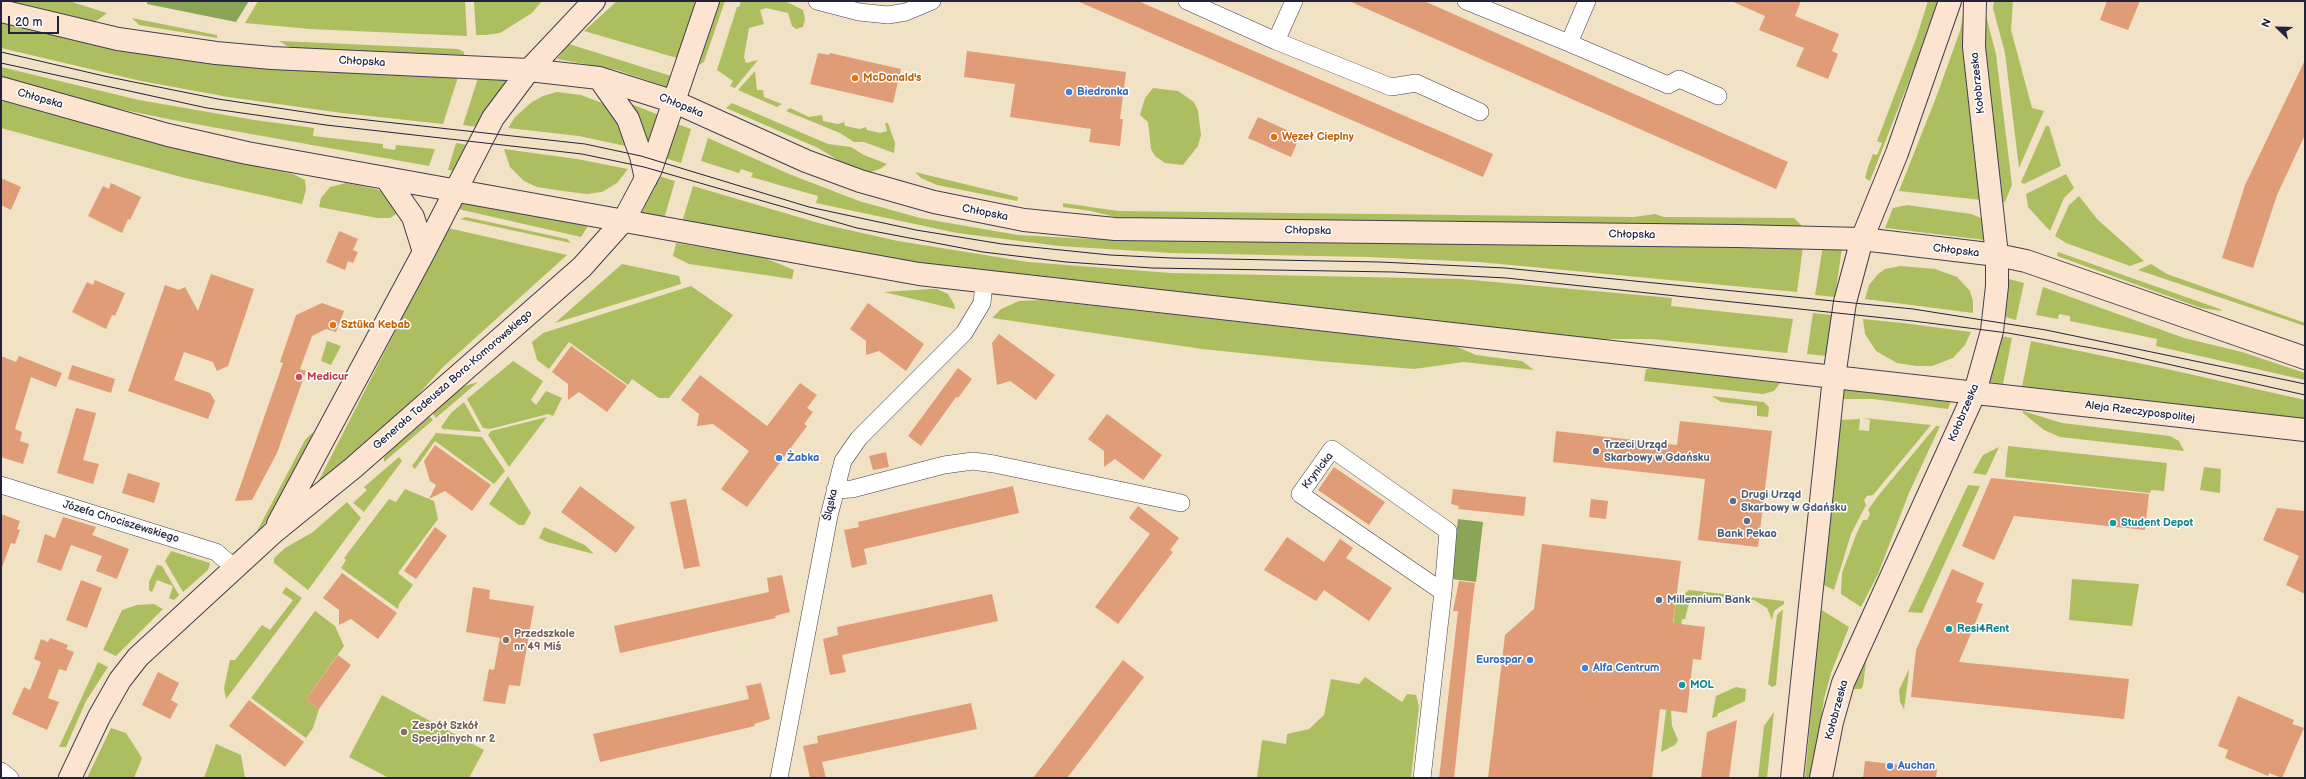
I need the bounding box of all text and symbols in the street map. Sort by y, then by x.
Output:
scale bar [10,8,61,34]
north arrow [2258,8,2298,48]
text: 20 m [15,15,42,30]
text: N [2259,17,2274,29]
street label: Kołobrzeska [1968,52,1988,114]
street label: Chłopska [338,54,386,70]
place label: McDonald's [863,71,922,85]
marker: McDonald's [850,73,860,83]
place label: Biedronka [1077,85,1129,99]
street label: Chłopska [16,86,64,112]
marker: Biedronka [1064,87,1074,97]
street label: Chłopska [657,91,705,121]
place label: Węzeł Cieplny [1282,130,1354,144]
marker: Węzeł Cieplny [1269,132,1279,142]
street label: Chłopska [961,202,1009,224]
street label: Chłopska [1284,224,1332,238]
street label: Chłopska [1608,228,1656,242]
street label: Chłopska [1932,242,1980,260]
street label: Generała Tadeusza Bora-Komorowskiego [371,307,535,453]
place label: Sztüka Kebab [341,318,410,332]
marker: Sztüka Kebab [328,320,338,330]
place label: Medicur [307,370,349,384]
marker: Medicur [294,372,304,382]
street label: Kołobrzeska [1946,382,1982,444]
street label: Aleja Rzeczypospolitej [2084,399,2196,425]
place label: Trzeci Urząd Skarbowy w Gdańsku [1604,438,1710,464]
marker: Trzeci Urząd Skarbowy w Gdańsku [1591,446,1601,456]
street label: Krynicka [1300,450,1336,492]
place label: Żabka [787,451,819,465]
marker: Żabka [774,453,784,463]
street label: Śląska [821,488,841,522]
place label: Drugi Urząd Skarbowy w Gdańsku [1741,488,1847,514]
marker: Drugi Urząd Skarbowy w Gdańsku [1728,496,1738,506]
street label: Józefa Chociszewskiego [61,498,181,546]
marker: Bank Pekao [1742,516,1752,526]
place label: Student Depot [2121,516,2193,530]
marker: Student Depot [2108,518,2118,528]
place label: Bank Pekao [1717,527,1777,541]
place label: Millennium Bank [1667,593,1750,607]
marker: Millennium Bank [1654,595,1664,605]
place label: Resi4Rent [1957,622,2009,636]
marker: Resi4Rent [1944,624,1954,634]
place label: Przedszkole nr 49 Miś [514,627,575,653]
marker: Przedszkole nr 49 Miś [501,635,511,645]
place label: Eurospar [1476,653,1522,667]
marker: Eurospar [1525,655,1535,665]
place label: Alfa Centrum [1593,661,1659,675]
marker: Alfa Centrum [1580,663,1590,673]
place label: MOL [1690,678,1714,692]
street label: Kołobrzeska [1823,678,1851,742]
marker: MOL [1677,680,1687,690]
place label: Zespół Szkół Specjalnych nr 2 [412,719,495,745]
marker: Zespół Szkół Specjalnych nr 2 [399,727,409,737]
place label: Auchan [1898,759,1935,773]
marker: Auchan [1885,761,1895,771]

